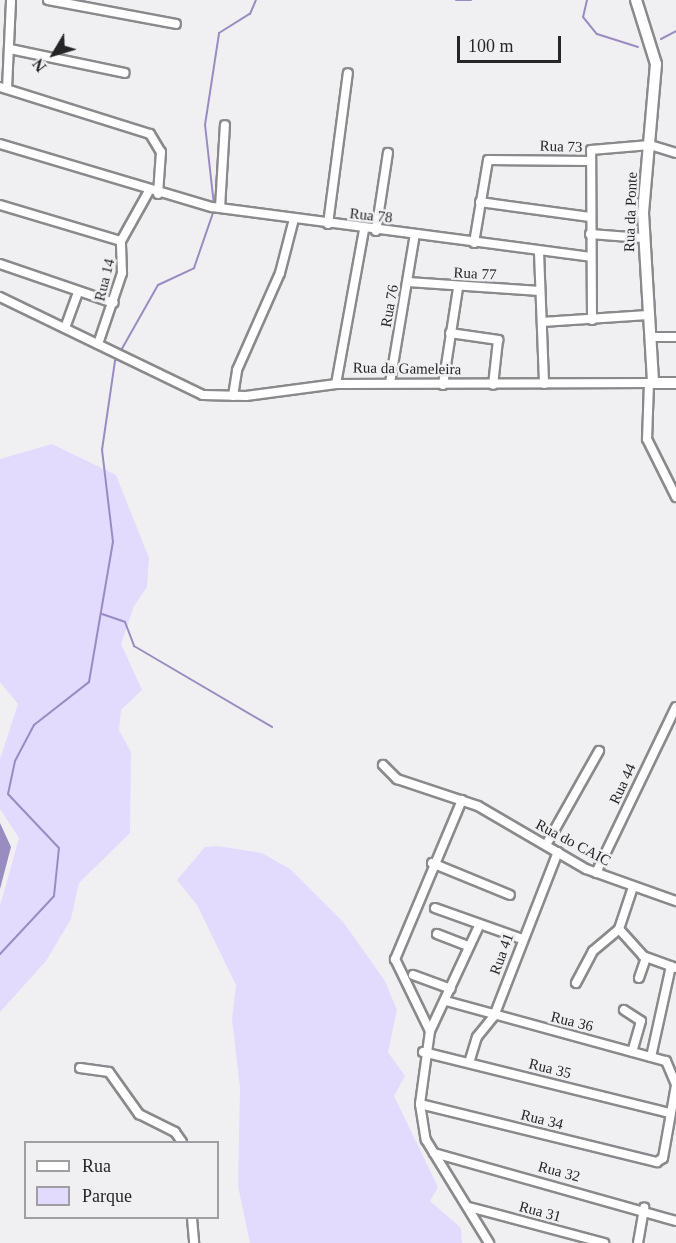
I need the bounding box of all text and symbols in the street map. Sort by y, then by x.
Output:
north arrow [24,24,84,84]
scale bar [460,24,564,62]
text: 100 m [468,36,514,56]
text: N [29,56,50,75]
street label: Rua 73 [539,137,583,157]
street label: Rua da Ponte [621,172,641,252]
street label: Rua 78 [349,205,393,227]
street label: Rua 14 [91,257,119,303]
street label: Rua 77 [453,264,497,284]
street label: Rua 76 [377,283,403,329]
street label: Rua da Gameleira [353,359,461,379]
street label: Rua 44 [606,761,640,807]
street label: Rua do CAIC [532,816,614,870]
street label: Rua 41 [486,931,518,977]
street label: Rua 36 [549,1008,595,1036]
street label: Rua 35 [527,1055,573,1083]
street label: Rua 34 [519,1106,565,1134]
legend [24,1141,219,1219]
text: Rua [82,1156,111,1176]
street label: Rua 32 [536,1158,582,1186]
text: Parque [82,1186,132,1206]
street label: Rua 31 [517,1198,563,1226]

